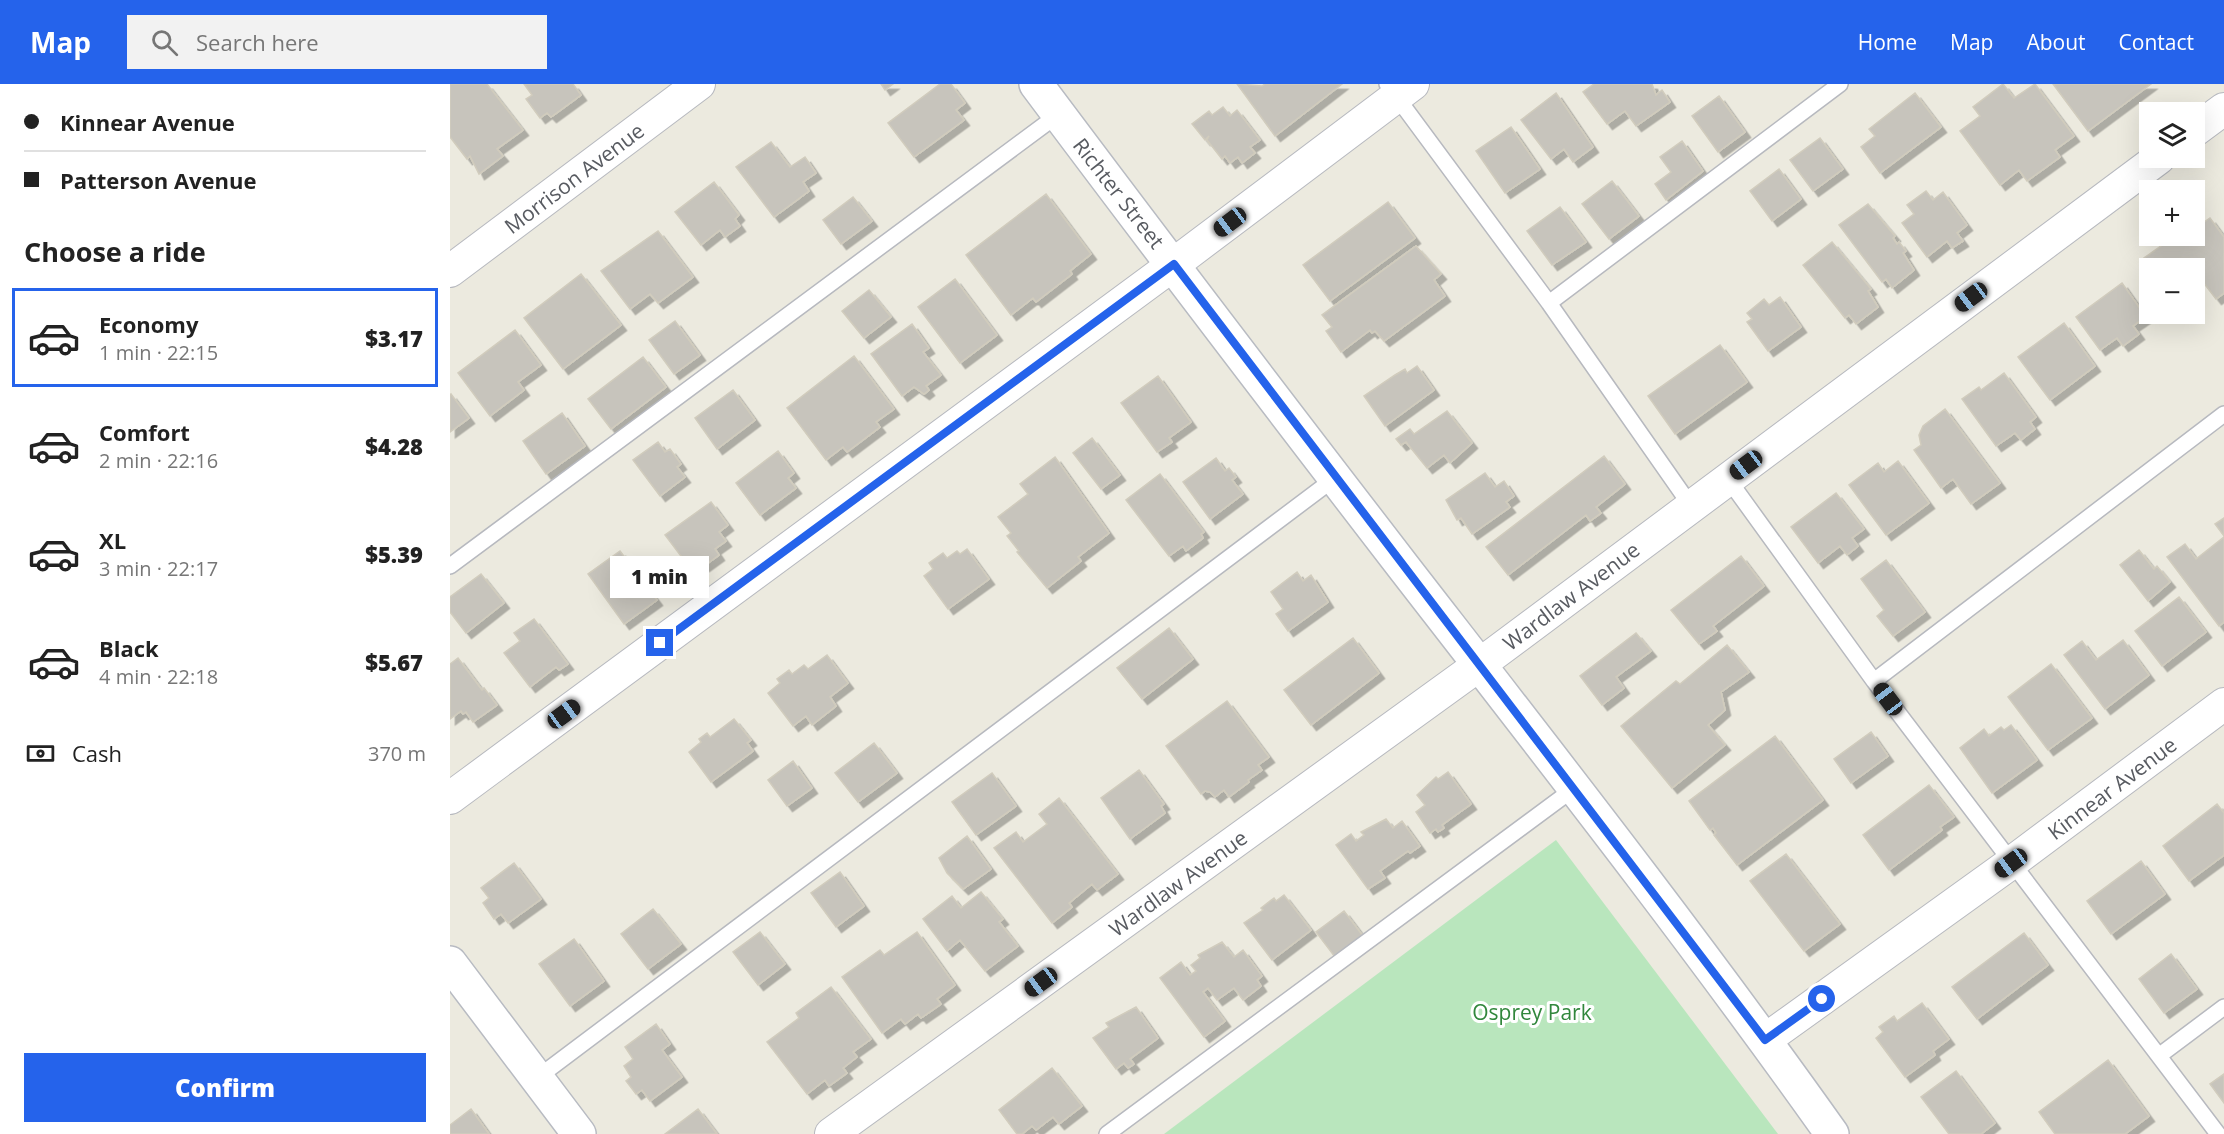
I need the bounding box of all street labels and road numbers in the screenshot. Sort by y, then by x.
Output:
street label: Morrison Avenue [498,116,650,240]
street label: Richter Street [1067,132,1171,254]
street label: Wardlaw Avenue [1497,535,1645,657]
street label: Kinnear Avenue [2042,730,2182,846]
street label: Wardlaw Avenue [1103,823,1253,943]

